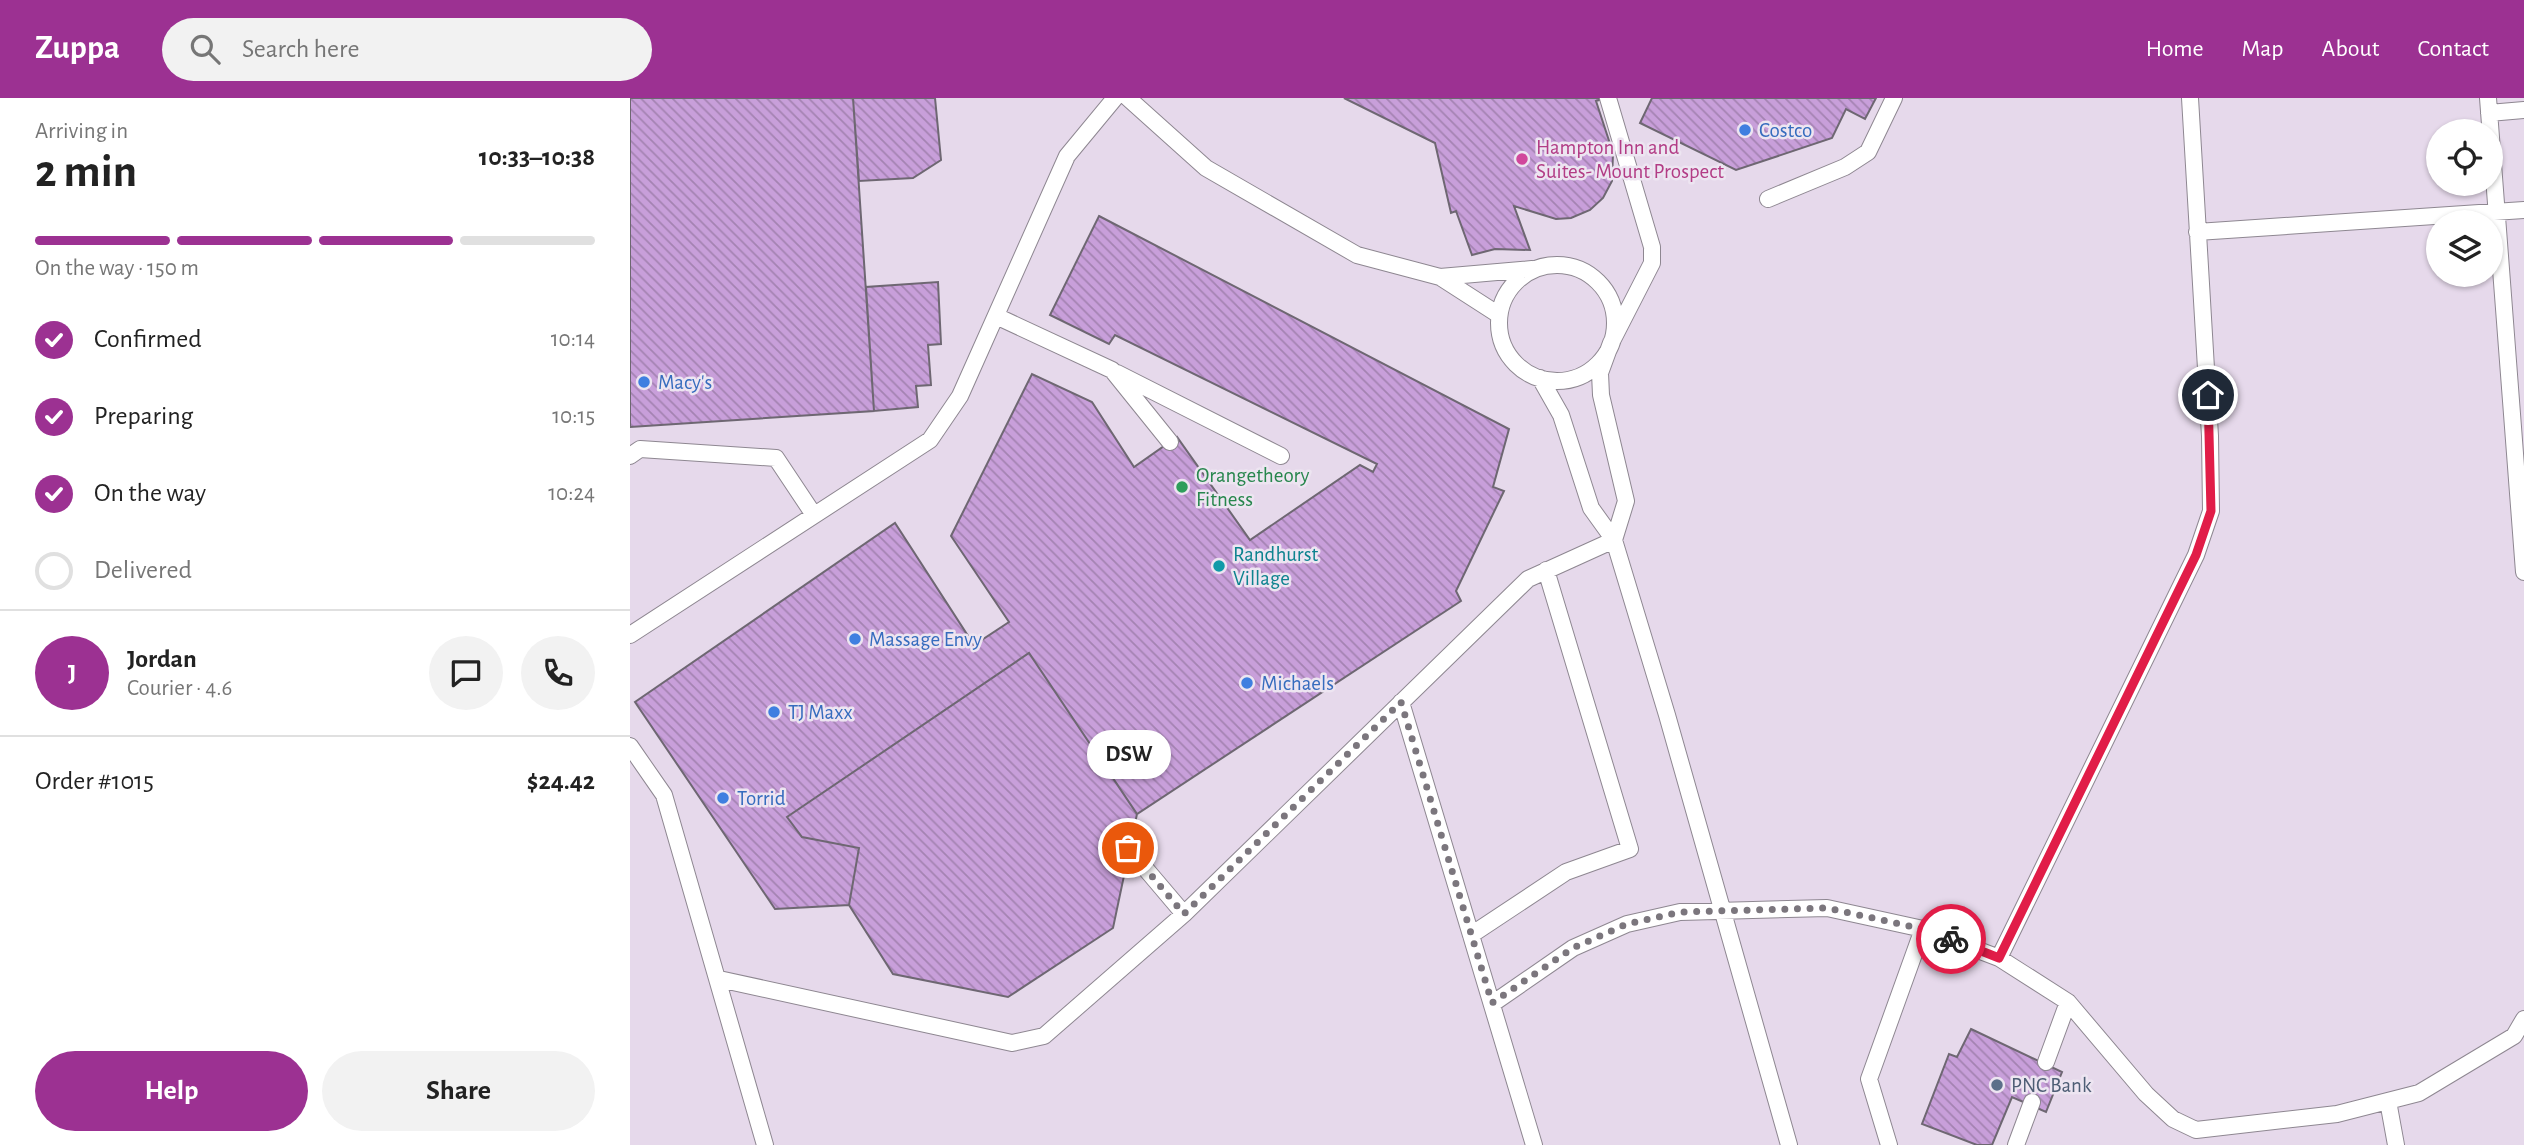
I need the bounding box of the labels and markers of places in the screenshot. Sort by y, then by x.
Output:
place label: Costco [1759,120,1812,141]
marker: Costco [1737,122,1753,138]
place label: Hampton Inn and Suites- Mount Prospect [1536,137,1724,182]
marker: Hampton Inn and Suites- Mount Prospect [1514,151,1530,167]
pin [2178,365,2238,425]
place label: Macy's [658,372,712,393]
marker: Macy's [636,374,652,390]
place label: Orangetheory Fitness [1196,465,1310,510]
marker: Orangetheory Fitness [1174,479,1190,495]
place label: Randhurst Village [1233,544,1318,589]
marker: Randhurst Village [1211,558,1227,574]
place label: Massage Envy [869,629,982,650]
marker: Massage Envy [847,631,863,647]
place label: Michaels [1261,673,1334,694]
marker: Michaels [1239,675,1255,691]
place label: TJ Maxx [788,702,853,723]
marker: TJ Maxx [766,704,782,720]
callout: DSW [1086,729,1170,778]
place label: Torrid [737,788,786,809]
marker: Torrid [715,790,731,806]
pin [1098,818,1158,878]
place label: PNC Bank [2011,1075,2092,1096]
marker: PNC Bank [1989,1077,2005,1093]

